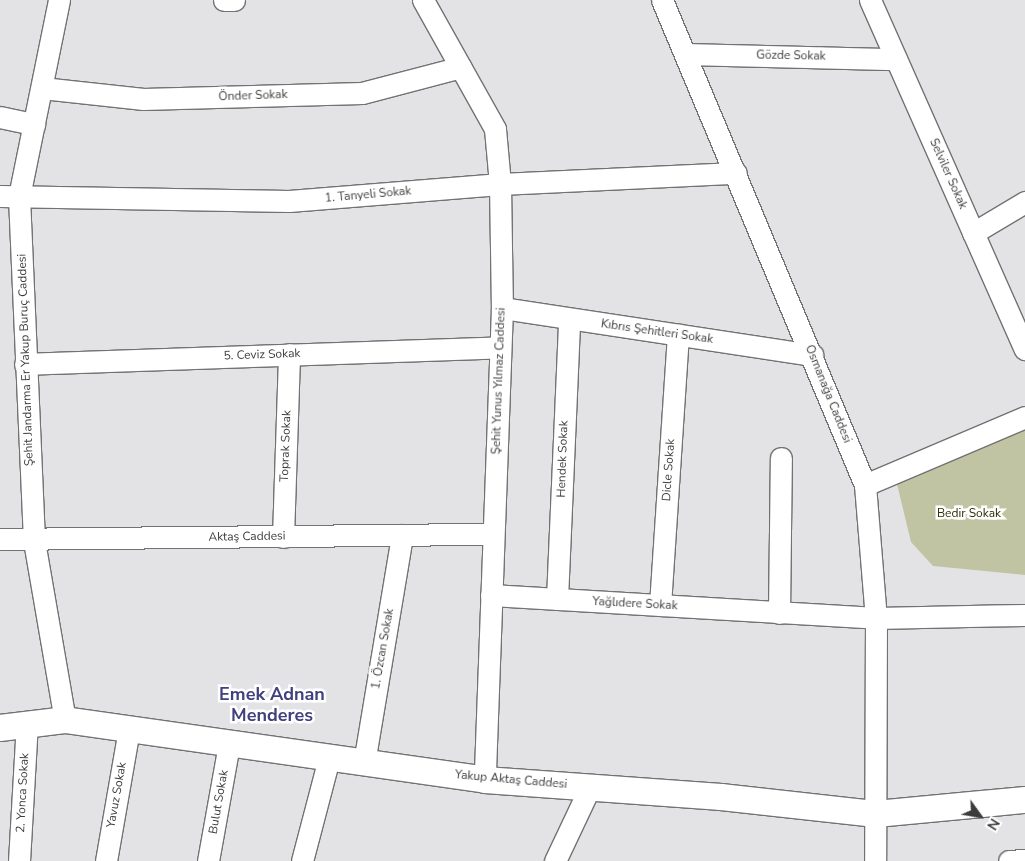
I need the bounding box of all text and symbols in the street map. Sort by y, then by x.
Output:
street label: Gözde Sokak [756,48,826,64]
street label: Önder Sokak [218,88,288,104]
street label: Selviler Sokak [926,136,970,212]
street label: 1. Tanyeli Sokak [324,184,412,206]
street label: Şehit Jandarma Er Yakup Buruç Caddesi [15,254,37,466]
street label: Şehit Yunus Yılmaz Caddesi [489,307,509,455]
street label: Kıbrıs Şehitleri Sokak [600,317,714,347]
street label: Osmanağa Caddesi [802,343,854,445]
street label: 5. Ceviz Sokak [223,346,301,364]
street label: Toprak Sokak [278,410,294,482]
street label: Hendek Sokak [554,420,572,498]
street label: Dicle Sokak [660,438,678,502]
park label: Bedir Sokak [937,507,1001,521]
street label: Aktaş Caddesi [208,529,286,545]
street label: Yağlıdere Sokak [592,595,678,613]
street label: 1. Özcan Sokak [369,607,397,691]
district label: Emek Adnan Menderes [219,684,325,726]
street label: 2. Yonca Sokak [14,753,32,833]
street label: Yavuz Sokak [104,761,130,829]
street label: Yakup Aktaş Caddesi [454,768,568,792]
street label: Bulut Sokak [206,769,232,835]
north arrow [955,791,1005,841]
text: N [982,815,1004,834]

